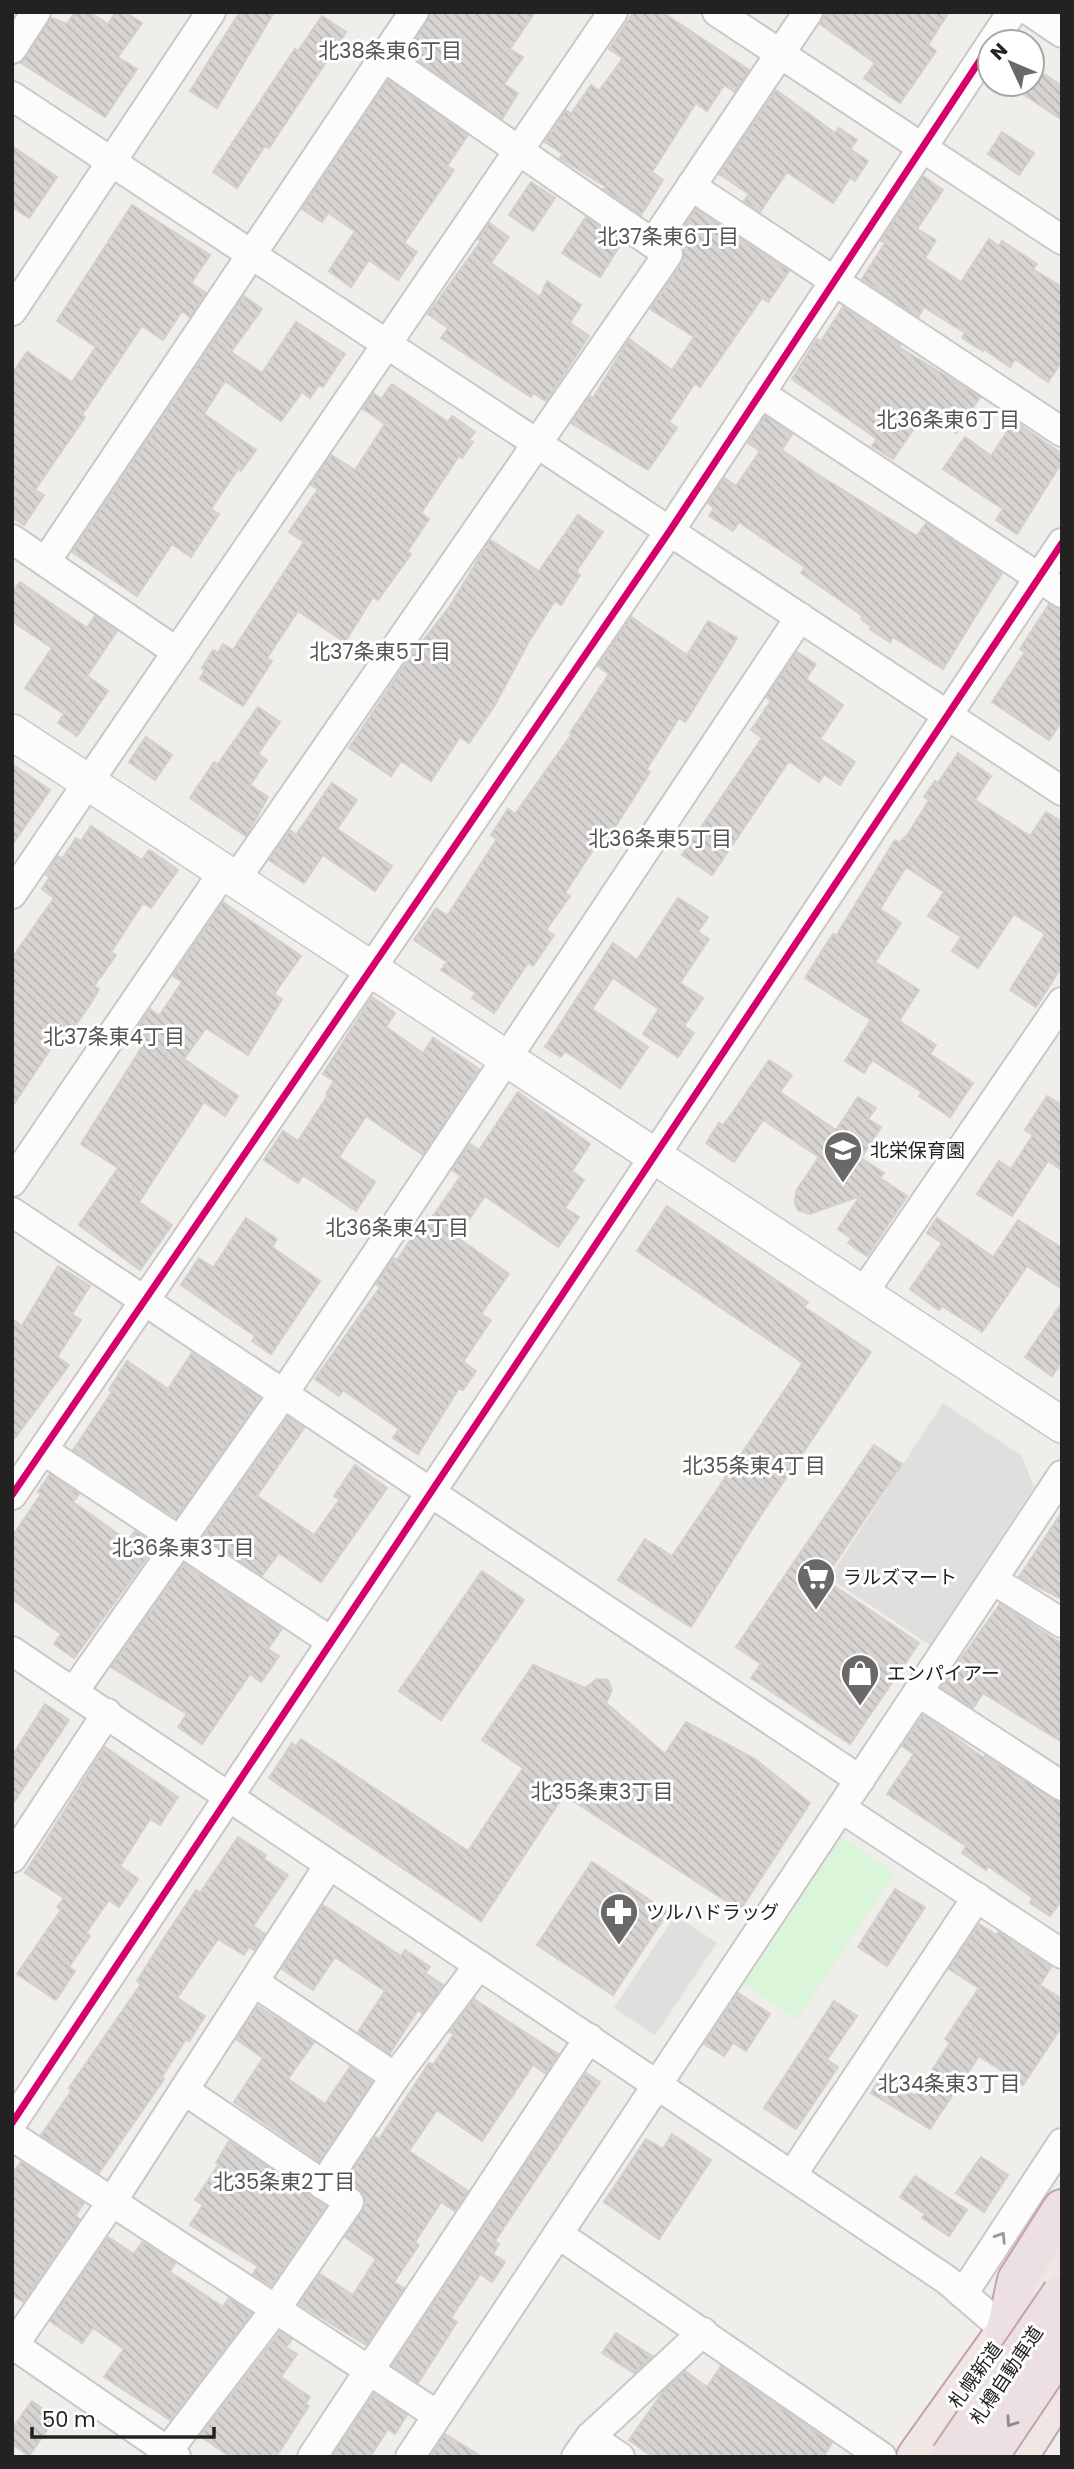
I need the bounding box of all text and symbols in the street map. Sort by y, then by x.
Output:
north arrow [976,28,1046,98]
district label: 北38条東6丁目 [318,36,462,65]
text: N [984,37,1014,66]
district label: 北37条東6丁目 [597,222,739,251]
district label: 北36条東6丁目 [876,405,1020,434]
district label: 北37条東5丁目 [309,637,451,666]
district label: 北36条東5丁目 [588,824,732,853]
district label: 北37条東4丁目 [43,1022,185,1051]
school or university icon: 北栄保育園 [822,1129,864,1184]
place label: 北栄保育園 [870,1137,965,1164]
district label: 北36条東4丁目 [325,1213,469,1242]
district label: 北35条東4丁目 [682,1451,826,1480]
district label: 北36条東3丁目 [111,1533,255,1562]
supermarket icon: ラルズマート [795,1556,837,1611]
place label: ラルズマート [843,1564,957,1591]
shop icon: エンパイアー [839,1652,881,1707]
place label: エンパイアー [887,1660,1000,1687]
district label: 北35条東3丁目 [531,1777,673,1806]
pharmacy icon: ツルハドラッグ [598,1891,640,1946]
place label: ツルハドラッグ [646,1899,779,1926]
district label: 北34条東3丁目 [878,2069,1020,2098]
district label: 北35条東2丁目 [213,2167,355,2196]
one-way arrow [992,2231,1005,2244]
street label: 札樽自動車道 [963,2320,1049,2430]
street label: 札幌新道 [942,2337,1009,2414]
scale bar [32,2396,214,2440]
text: 50 m [42,2405,96,2434]
one-way arrow [1007,2414,1019,2427]

